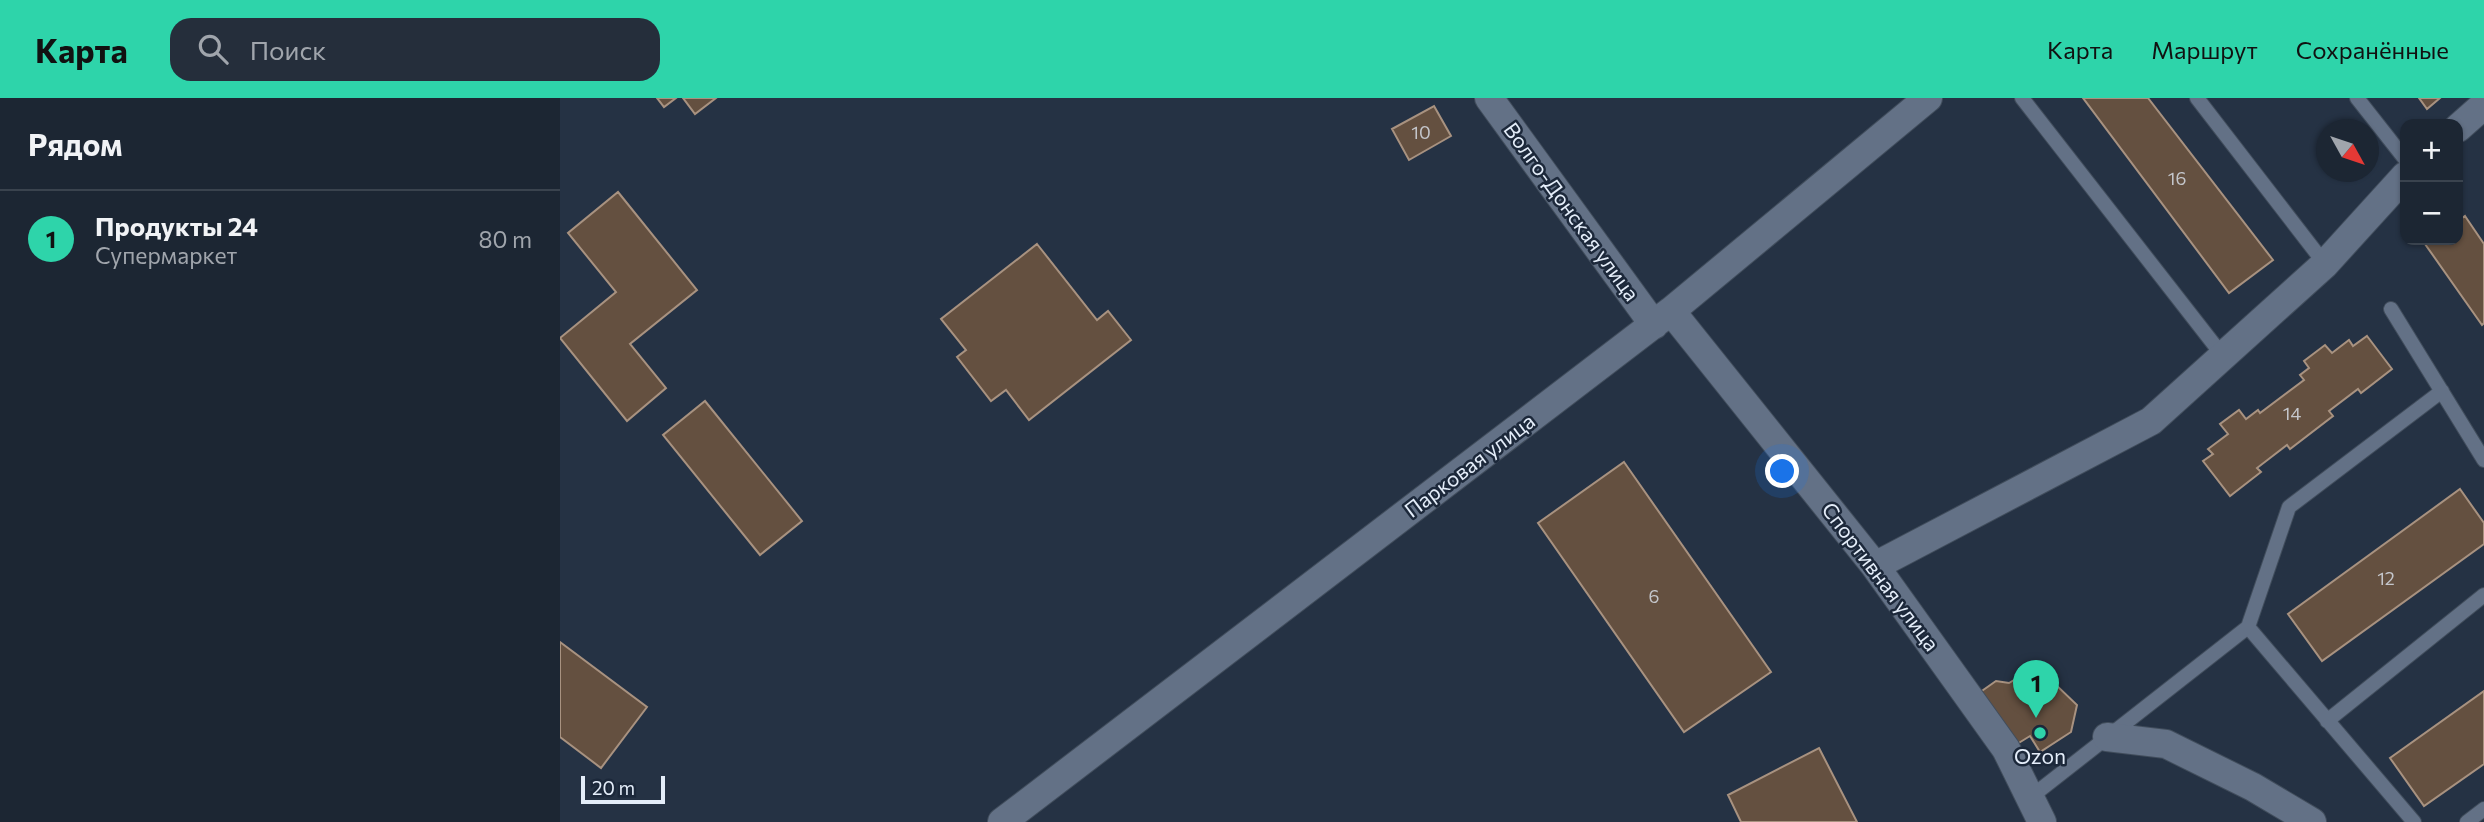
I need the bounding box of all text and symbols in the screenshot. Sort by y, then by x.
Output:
search box [170,18,660,81]
text: Карта [35,29,128,70]
icon: search [194,30,232,68]
text: Поиск [250,34,326,65]
text: Карта [2047,35,2113,64]
text: Маршрут [2151,35,2258,64]
text: Сохранённые [2296,35,2449,64]
street label: Волго-Донская улица [1499,117,1645,305]
north arrow [2316,119,2379,182]
map controls [2400,119,2463,245]
button: + [2400,119,2463,182]
house number: 10 [1411,121,1431,143]
text: Рядом [28,125,122,162]
house number: 16 [2168,167,2186,189]
button: − [2400,182,2463,245]
text: Продукты 24 [95,210,258,241]
text: 1 [46,225,56,253]
text: 80 m [479,225,532,253]
text: Супермаркет [95,241,237,269]
house number: 14 [2283,402,2301,424]
street label: Парковая улица [1399,408,1539,522]
your location [1765,454,1799,488]
street label: Спортивная улица [1817,497,1945,655]
house number: 12 [2377,567,2395,589]
house number: 6 [1649,585,1659,607]
pin: 1 [2013,660,2059,718]
marker: Ozon [2032,725,2048,741]
place label: Ozon [2014,743,2066,768]
scale bar [581,773,665,805]
text: 20 m [592,776,635,799]

